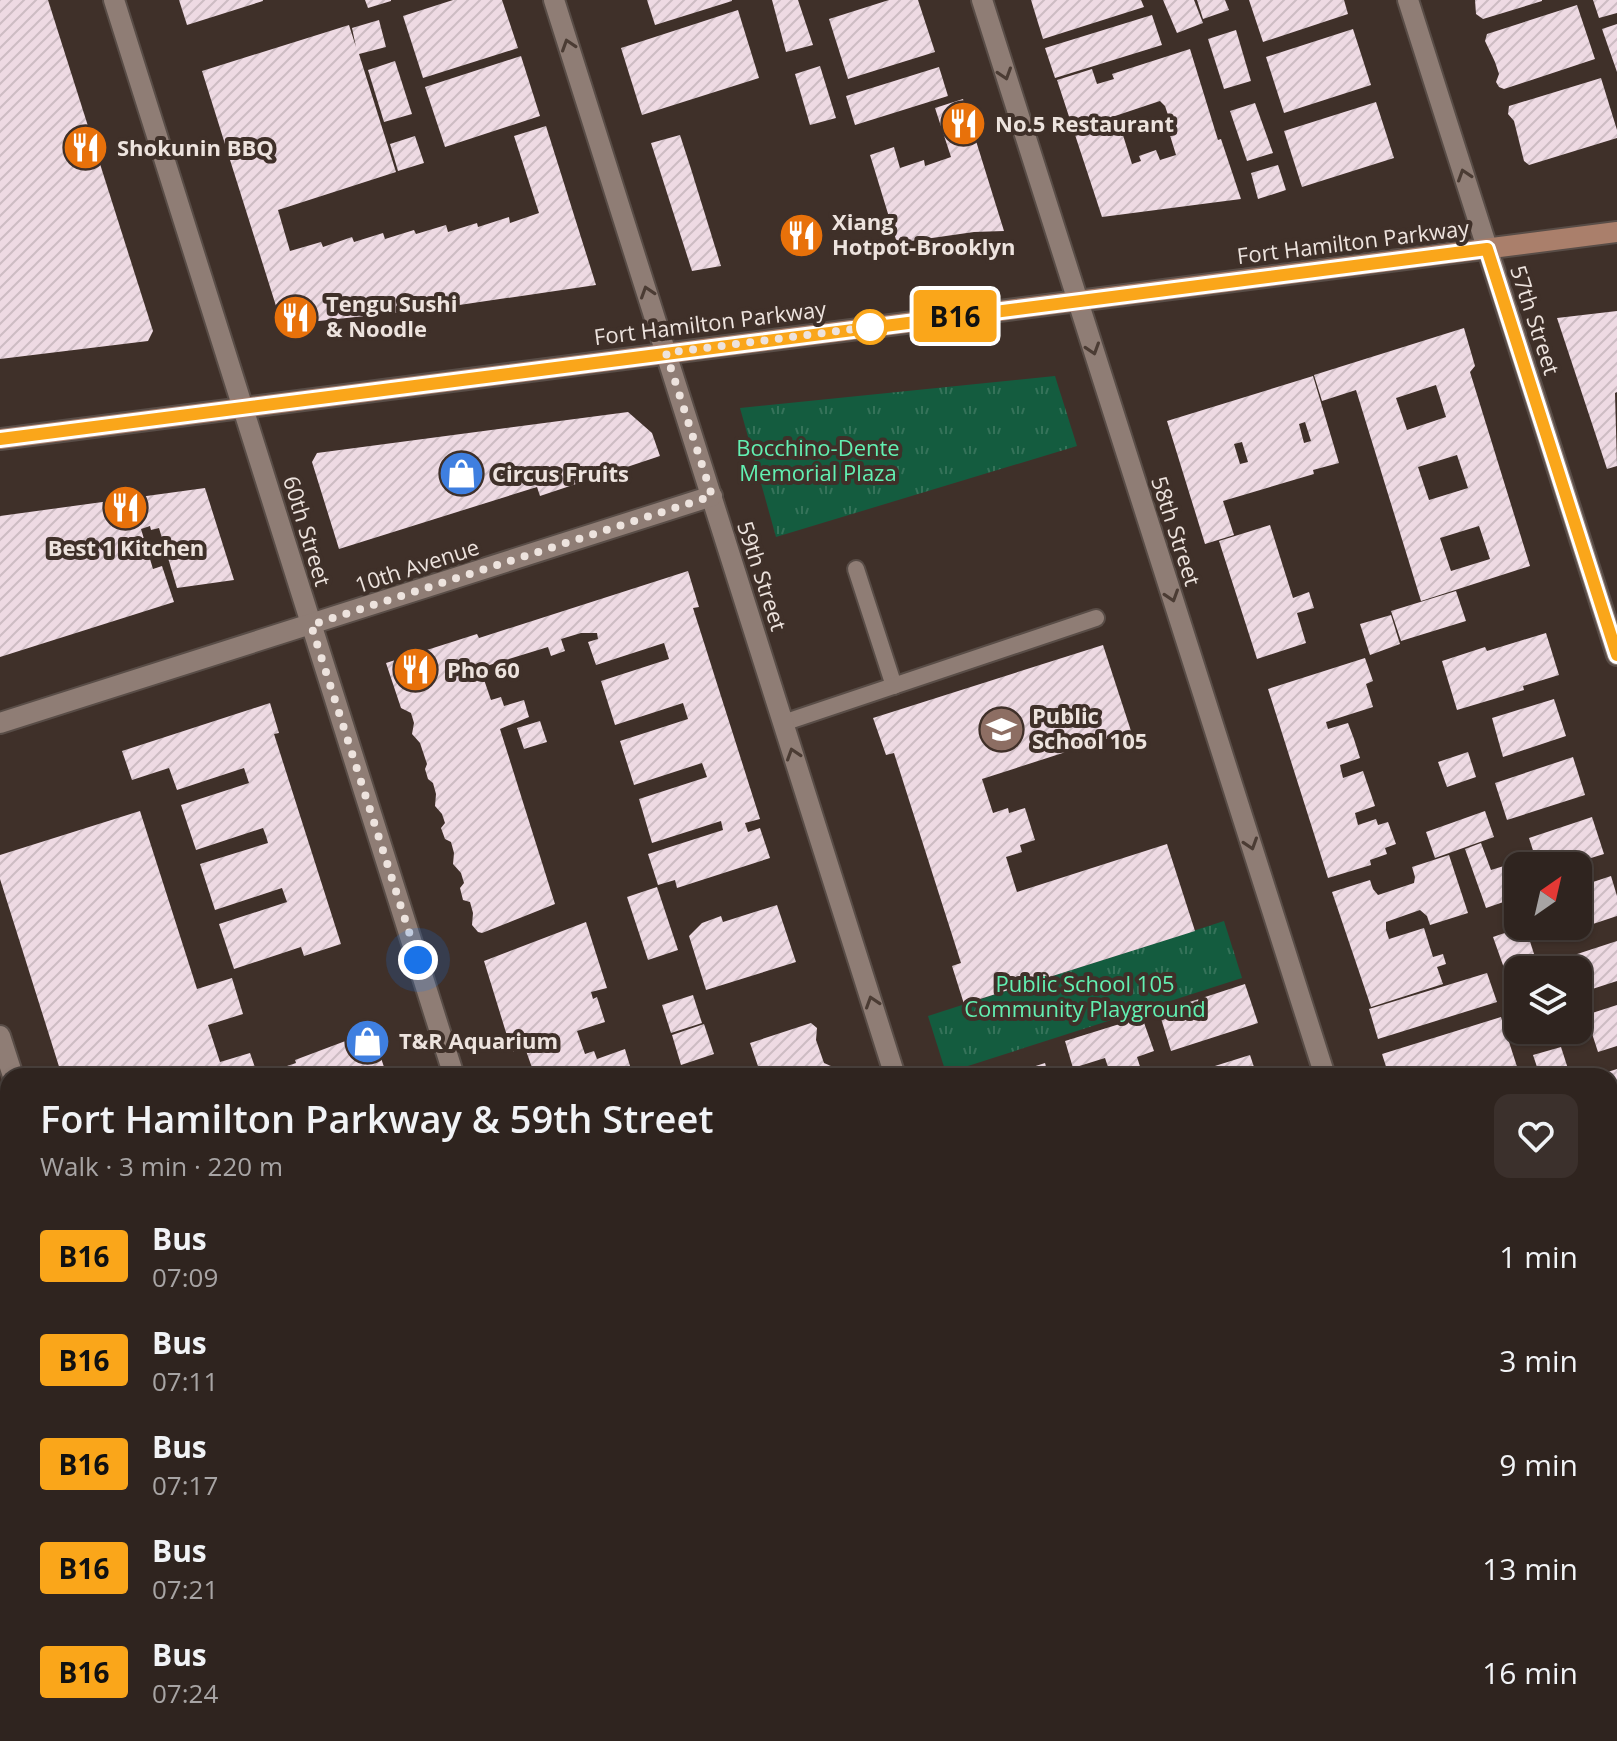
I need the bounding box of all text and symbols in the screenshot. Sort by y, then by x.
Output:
one-way arrow [561,38,577,52]
one-way arrow [996,67,1012,81]
restaurant icon: No.5 Restaurant [940,100,988,148]
place label: No.5 Restaurant [995,108,1174,138]
restaurant icon: Shokunin BBQ [62,124,110,172]
place label: Shokunin BBQ [117,132,274,162]
one-way arrow [1457,168,1473,182]
place label: Xiang Hotpot-Brooklyn [832,206,1016,261]
restaurant icon: Xiang Hotpot-Brooklyn [777,211,825,259]
street label: Fort Hamilton Parkway [1235,212,1472,270]
street label: 57th Street [1504,261,1568,379]
one-way arrow [640,286,656,300]
place label: Tengu Sushi & Noodle [326,288,457,343]
line badge: B16 [909,290,1001,342]
restaurant icon: Tengu Sushi & Noodle [271,293,319,341]
street label: Fort Hamilton Parkway [592,293,829,351]
text: B16 [930,297,980,335]
unlabelled marker [853,310,887,344]
one-way arrow [1083,341,1099,355]
park label: Bocchino-Dente Memorial Plaza [736,432,900,487]
shop icon: Circus Fruits [437,450,485,498]
place label: Circus Fruits [492,458,629,488]
street label: 60th Street [277,472,339,590]
street label: 58th Street [1145,472,1209,590]
restaurant icon: Best 1 Kitchen [102,483,150,531]
street label: 59th Street [731,517,795,635]
street label: 10th Avenue [351,531,483,599]
place label: Best 1 Kitchen [48,532,204,562]
one-way arrow [1162,589,1178,603]
restaurant icon: Pho 60 [392,646,440,694]
place label: Pho 60 [447,654,520,684]
place label: Public School 105 [1032,700,1147,755]
school or university icon: Public School 105 [977,705,1025,753]
one-way arrow [786,747,802,761]
one-way arrow [1241,836,1257,850]
north arrow [1504,852,1592,940]
map controls [1504,852,1592,1044]
your location [398,940,438,980]
button: layers [1504,956,1592,1044]
park label: Public School 105 Community Playground [964,968,1206,1023]
one-way arrow [865,995,881,1009]
shop icon: T&R Aquarium [344,1017,392,1065]
place label: T&R Aquarium [399,1025,558,1055]
text: Fort Hamilton Parkway & 59th Street [40,1092,713,1144]
button: heart [1494,1094,1578,1178]
text: Walk · 3 min · 220 m [40,1148,283,1184]
text: Bus [152,1218,207,1259]
text: 1 min [1499,1236,1578,1277]
text: B16 [59,1237,109,1275]
text: 07:09 [152,1259,218,1295]
text: Bus [152,1322,207,1363]
text: 3 min [1499,1340,1578,1381]
text: B16 [59,1341,109,1379]
text: 07:11 [152,1363,218,1399]
text: Bus [152,1426,207,1467]
text: 9 min [1499,1444,1578,1485]
text: B16 [59,1445,109,1483]
text: 07:17 [152,1467,218,1503]
text: Bus [152,1530,207,1571]
text: 13 min [1482,1548,1578,1589]
text: B16 [59,1549,109,1587]
text: 07:21 [152,1571,218,1607]
text: Bus [152,1634,207,1675]
text: 16 min [1482,1652,1578,1693]
text: B16 [59,1653,109,1691]
text: 07:24 [152,1675,218,1711]

